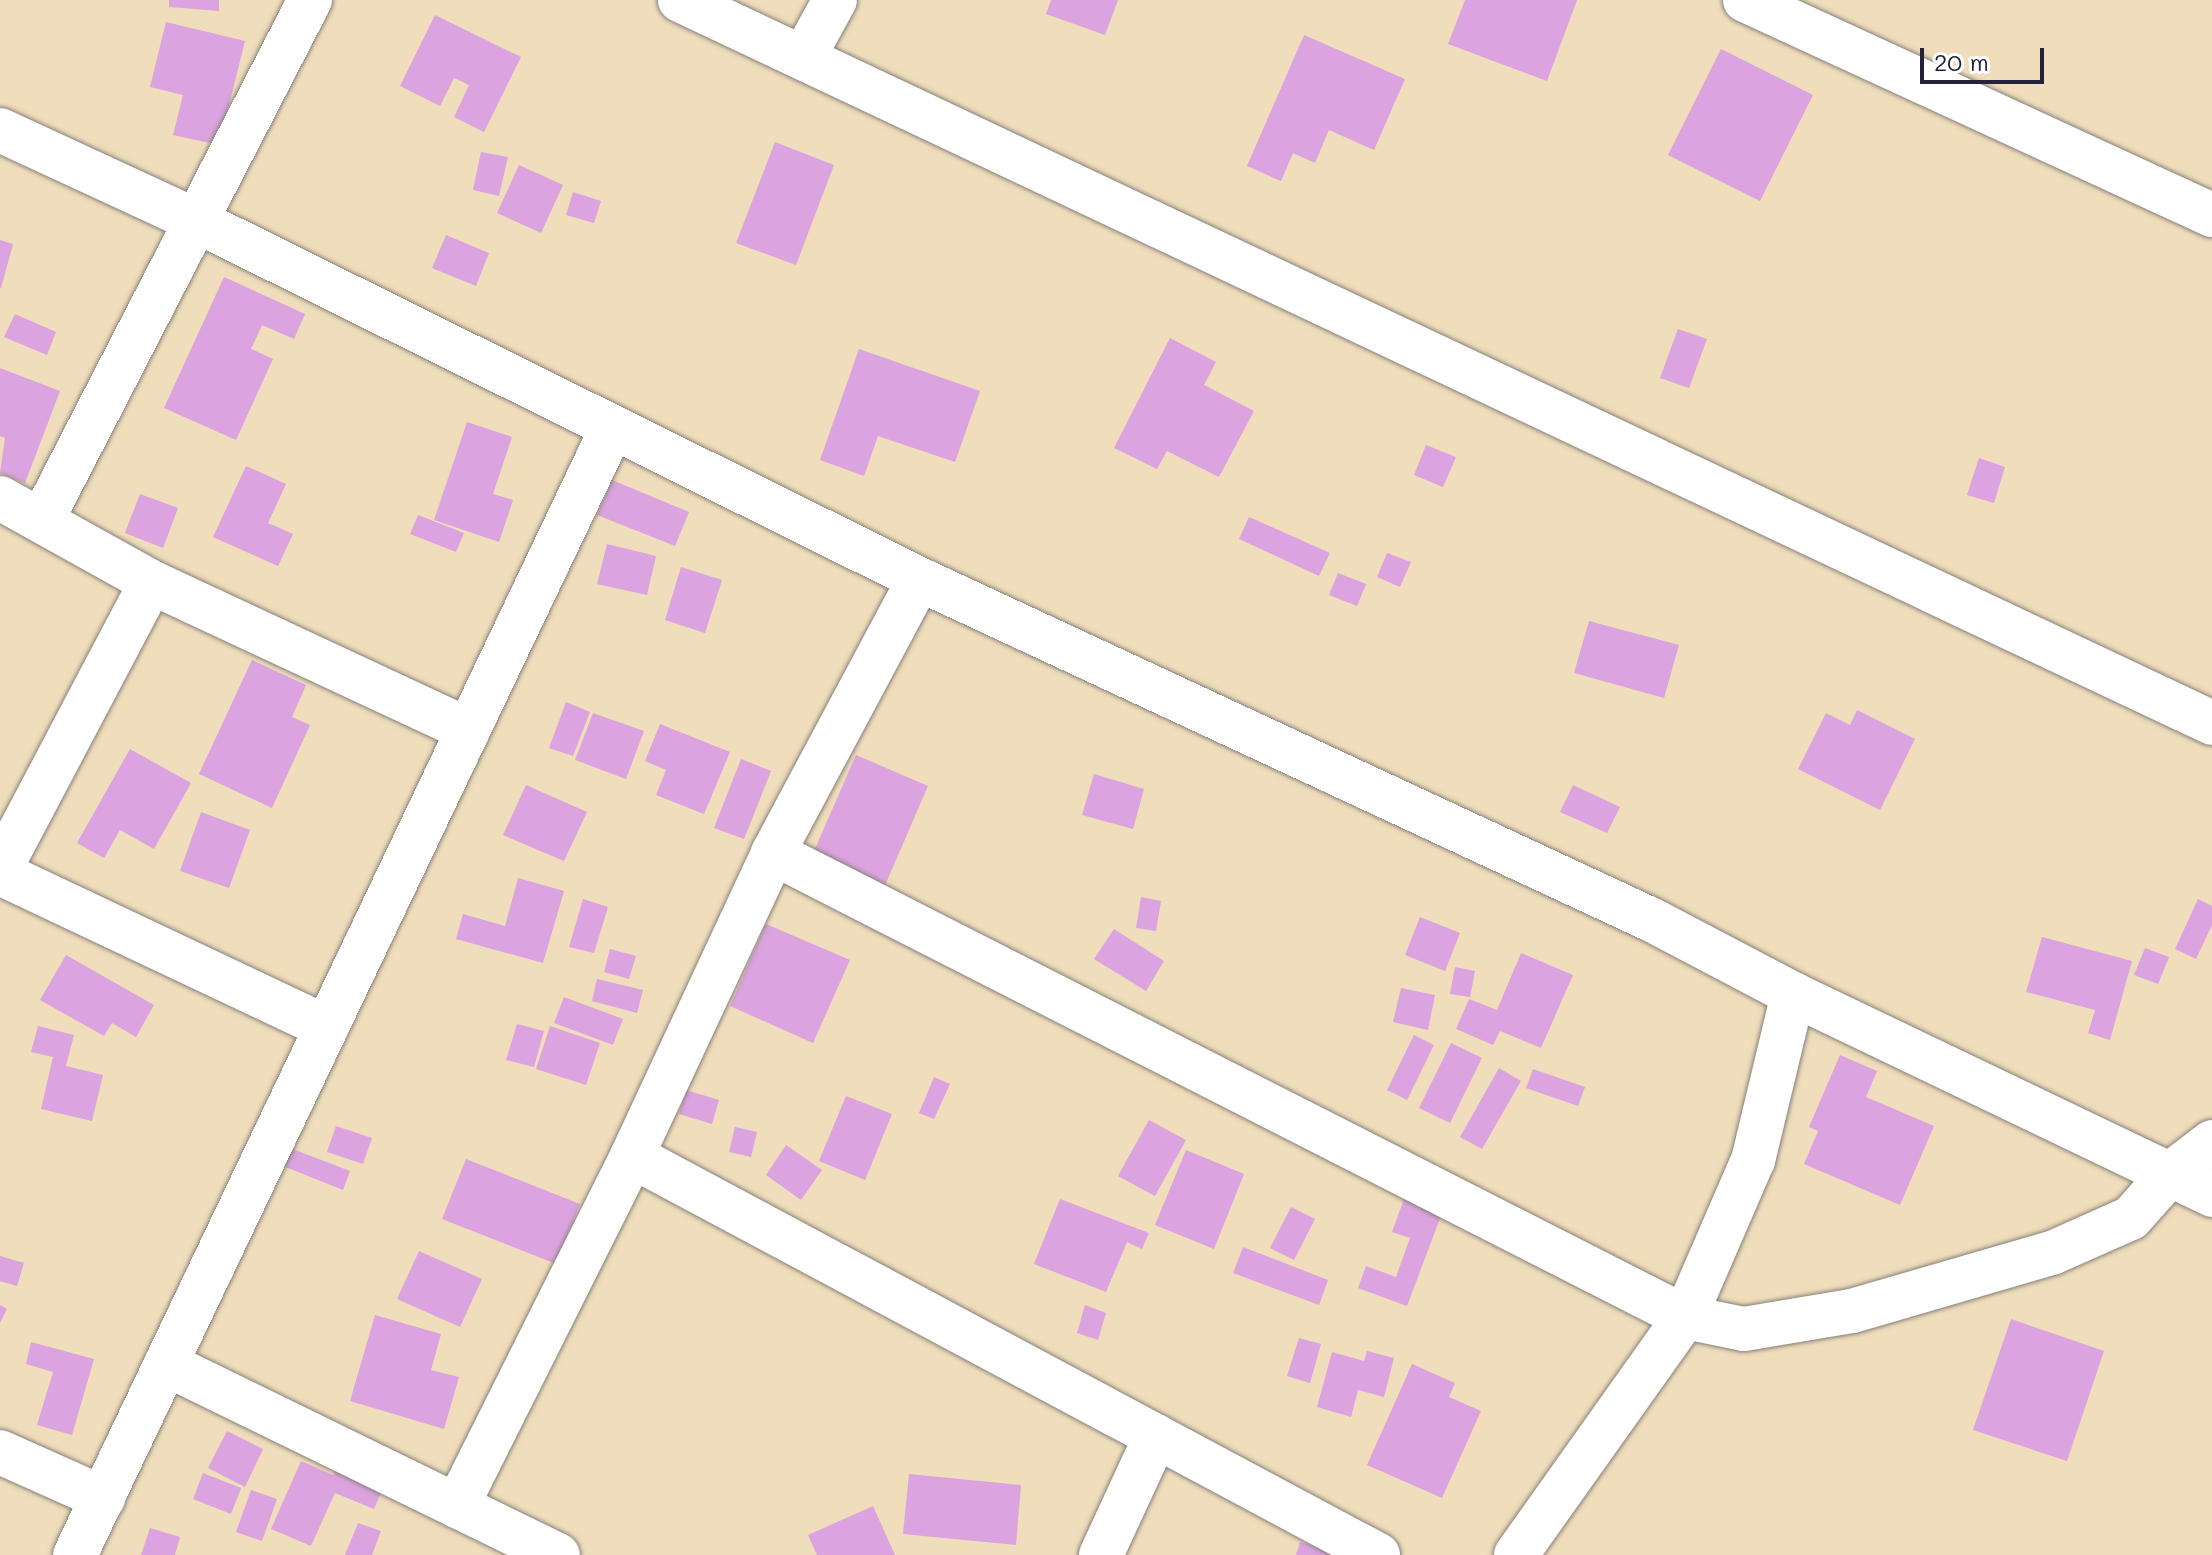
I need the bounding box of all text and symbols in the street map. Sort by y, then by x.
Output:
scale bar [1924,32,2048,82]
text: 20 m [1934,46,1989,77]

